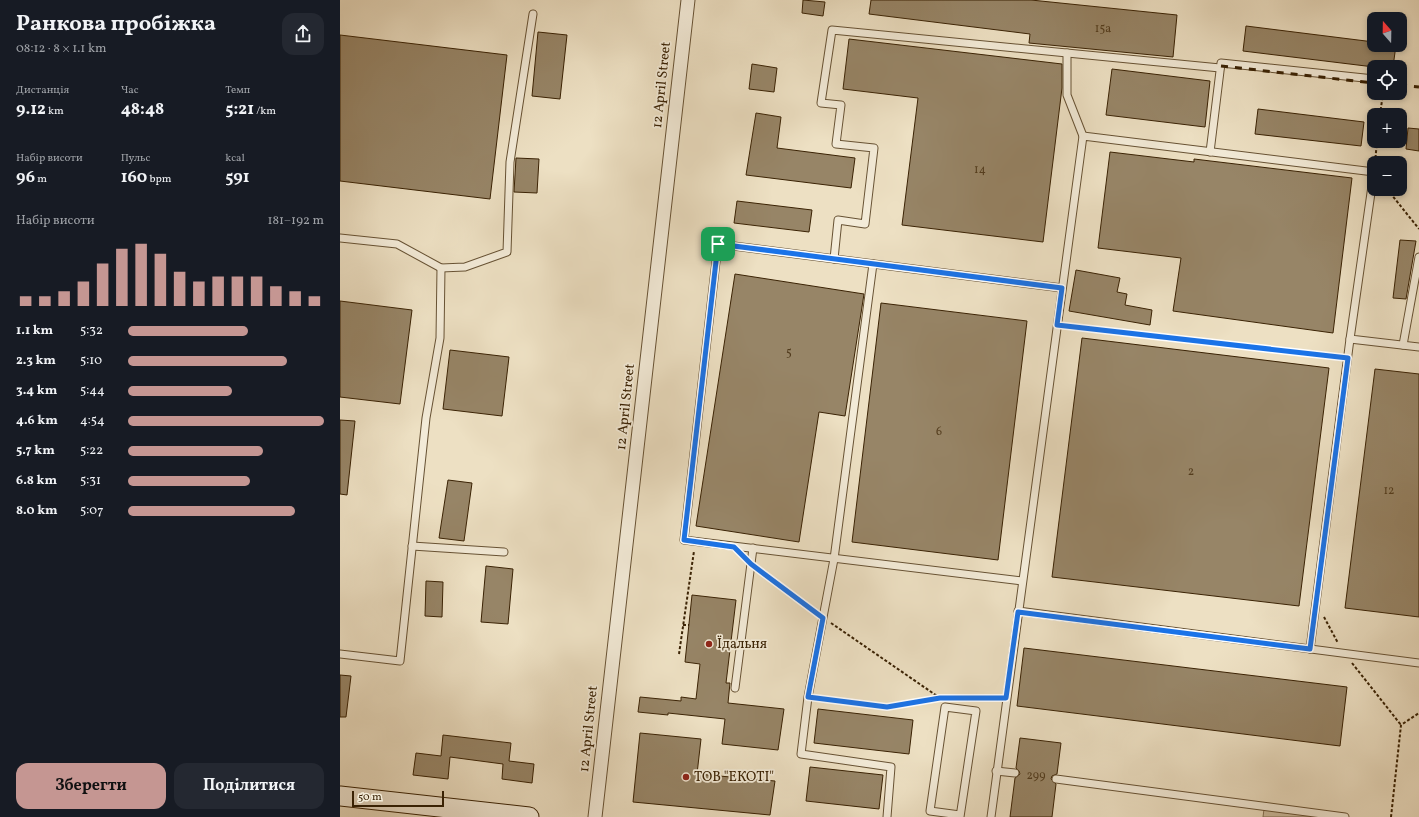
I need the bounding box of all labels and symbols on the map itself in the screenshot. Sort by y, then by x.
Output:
north arrow [1367,12,1407,52]
house number: 15а [1095,21,1111,37]
street label: 12 April Street [648,41,676,129]
house number: 14 [974,162,986,178]
pin [701,227,735,261]
house number: 5 [786,345,792,361]
street label: 12 April Street [612,363,640,451]
house number: 6 [936,424,942,440]
house number: 2 [1188,464,1194,480]
house number: 12 [1383,483,1395,499]
place label: Їдальня [717,635,767,654]
marker: Їдальня [704,639,714,649]
street label: 12 April Street [575,685,603,773]
place label: ТОВ "ЕКОТI" [694,768,774,787]
house number: 299 [1027,768,1045,784]
marker: ТОВ "ЕКОТI" [681,772,691,782]
scale bar [352,789,444,808]

